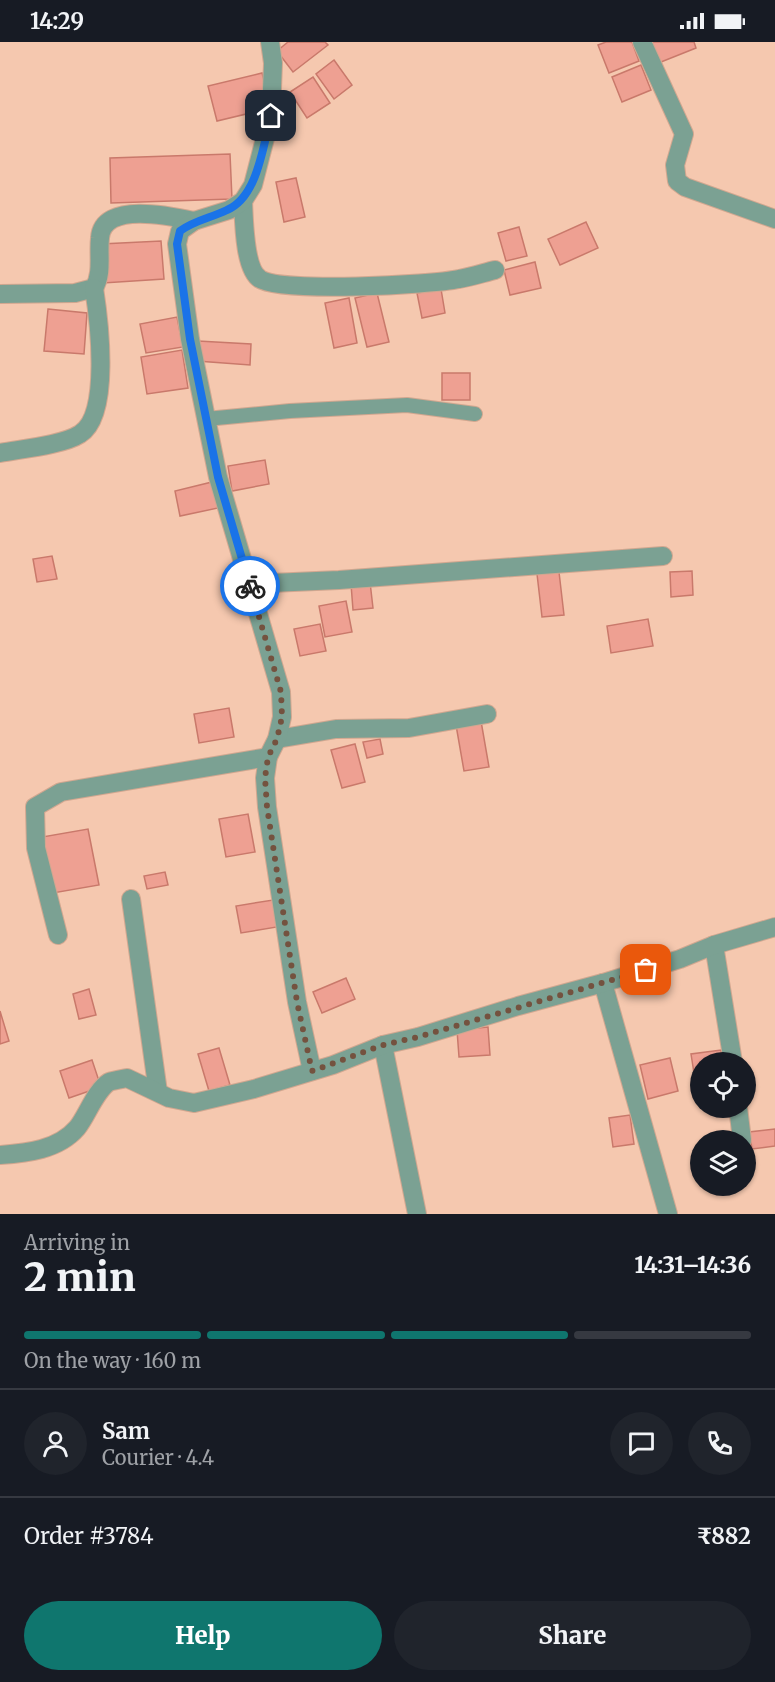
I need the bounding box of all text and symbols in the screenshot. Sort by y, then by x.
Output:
text: 14:29 [30,7,84,35]
pin [245,90,296,141]
icon: home [254,99,287,132]
courier [220,556,280,616]
icon: bike [234,570,267,603]
pin [620,944,671,995]
icon: bag [629,953,662,986]
map controls [690,1052,756,1196]
button: locate [690,1052,756,1118]
button: layers [690,1130,756,1196]
text: Arriving in [24,1230,130,1255]
text: 14:31–14:36 [634,1251,751,1279]
text: 2 min [24,1253,136,1302]
text: On the way · 160 m [24,1348,201,1373]
button: person [24,1412,87,1475]
button: chat [610,1412,673,1475]
button: phone [688,1412,751,1475]
text: Sam [102,1417,150,1445]
text: Courier · 4.4 [102,1445,214,1470]
text: Order #3784 [24,1522,154,1550]
text: ₹882 [697,1522,751,1550]
button: Help [24,1601,382,1670]
button: Share [394,1601,751,1670]

